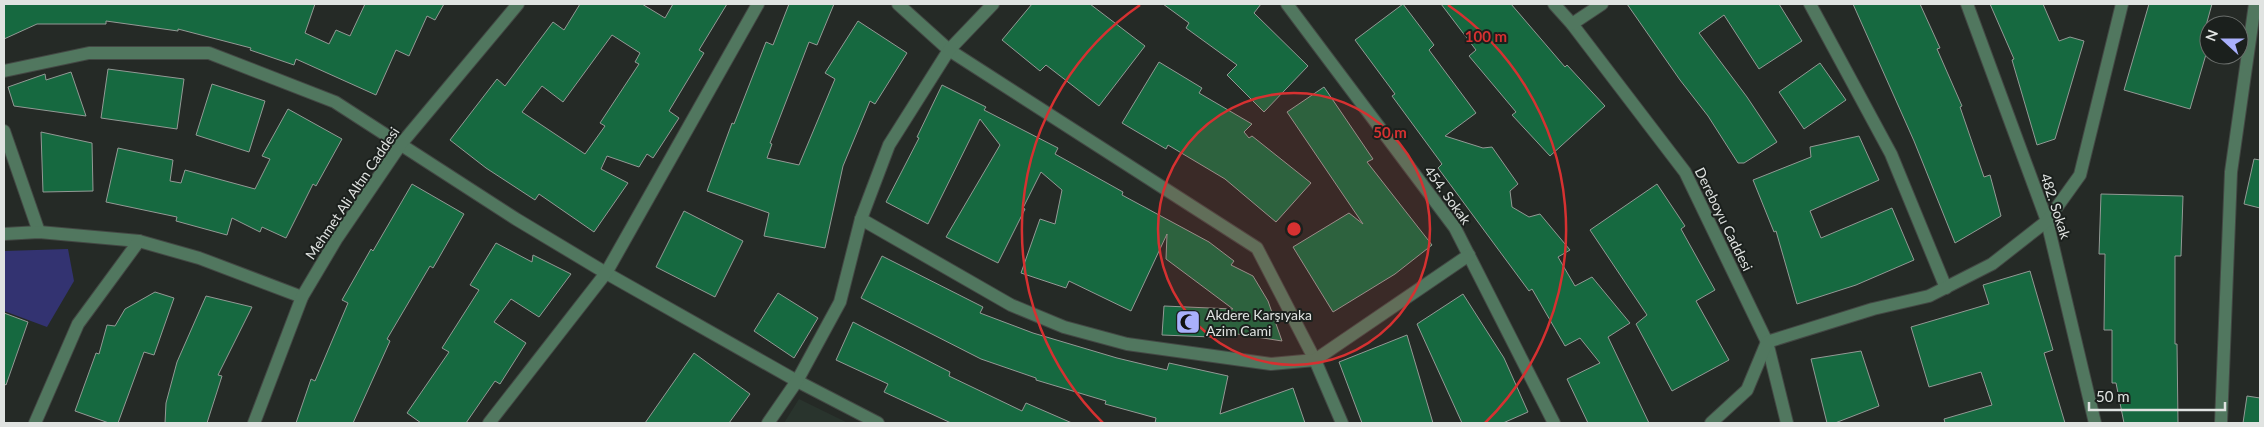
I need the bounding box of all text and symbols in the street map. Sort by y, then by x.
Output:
north arrow [2199,15,2249,65]
text: 100 m [1465,27,1507,45]
text: N [2202,27,2221,43]
text: 50 m [1373,123,1407,141]
street label: Mehmet Ali Altın Caddesi [301,124,403,262]
street label: 454. Sokak [1421,163,1475,228]
street label: Dereboyu Caddesi [1692,164,1756,274]
street label: 482. Sokak [2037,171,2075,242]
centre of rings [1285,220,1303,238]
place label: Akdere Karşıyaka Azim Cami [1206,306,1312,339]
mosque icon: Akdere Karşıyaka Azim Cami [1175,309,1201,335]
scale bar [2089,380,2225,412]
text: 50 m [2096,387,2130,405]

